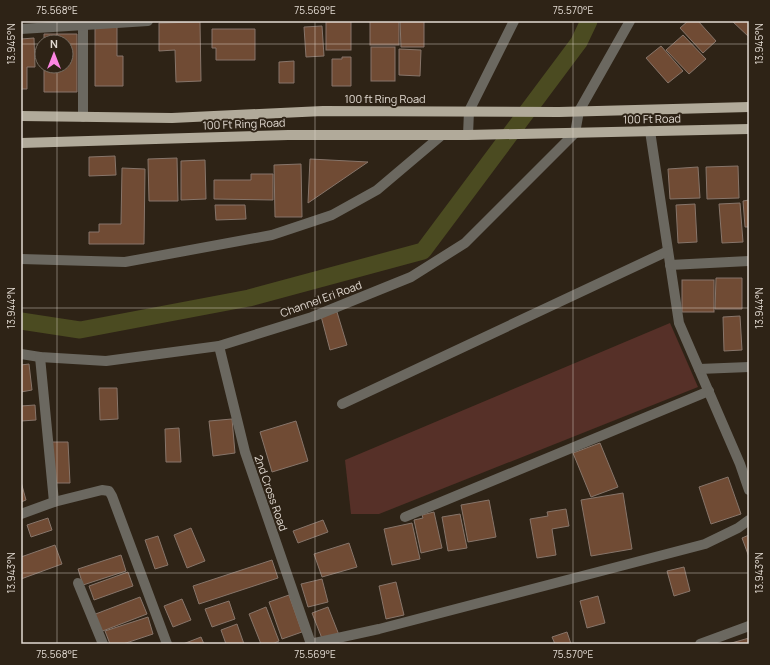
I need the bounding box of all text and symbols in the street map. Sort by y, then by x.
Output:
text: 75.568°E [36,3,78,17]
text: 75.569°E [294,3,336,17]
text: 75.570°E [553,3,594,17]
text: 13.945°N [4,23,18,65]
text: 13.945°N [752,23,766,65]
north arrow [34,34,74,74]
text: N [50,36,58,51]
street label: 100 ft Ring Road [344,91,426,106]
street label: 100 Ft Road [623,110,681,127]
street label: 100 Ft Ring Road [202,115,286,132]
street label: Channel Eri Road [278,277,364,320]
text: 13.944°N [4,287,18,329]
text: 13.944°N [752,287,766,329]
street label: 2nd Cross Road [251,453,292,533]
text: 13.943°N [4,552,18,593]
text: 13.943°N [752,552,766,593]
text: 75.568°E [36,647,78,661]
text: 75.569°E [294,647,336,661]
text: 75.570°E [553,647,594,661]

